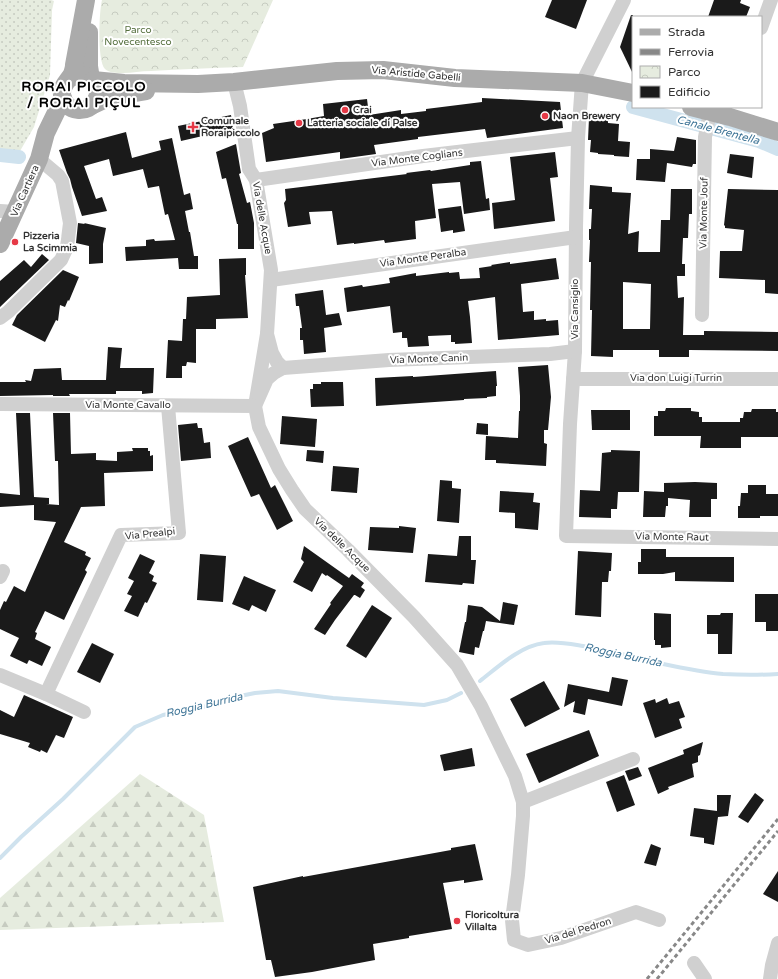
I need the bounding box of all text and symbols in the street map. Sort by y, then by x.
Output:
legend [632,16,762,108]
park label: Parco Novecentesco [104,24,172,48]
text: Strada [668,25,705,39]
text: Ferrovia [668,45,714,59]
street label: Via Aristide Gabelli [371,64,461,84]
text: Parco [668,65,701,79]
district label: RORAI PICCOLO / RORAI PIÇUL [21,78,147,111]
text: Edificio [668,85,710,99]
place label: Crai [353,104,372,116]
marker: Crai [340,105,350,115]
place label: Naon Brewery [553,110,621,122]
marker: Naon Brewery [540,111,550,121]
water label: Canale Brentella [675,113,761,147]
place label: Comunale Roraipiccolo [201,115,260,139]
place label: Latteria sociale di Palse [307,117,418,129]
marker: Latteria sociale di Palse [294,118,304,128]
marker: Comunale Roraipiccolo [188,122,198,132]
street label: Via Monte Coglians [371,146,463,170]
street label: Via Cartiera [8,163,42,219]
street label: Via Monte Jouf [697,177,711,249]
street label: Via delle Acque [250,181,274,256]
place label: Pizzeria La Scimmia [23,230,78,254]
marker: Pizzeria La Scimmia [10,237,20,247]
street label: Via Monte Peralba [379,246,467,270]
street label: Via Cansiglio [569,279,581,339]
street label: Via Monte Canin [390,352,468,366]
street label: Via don Luigi Turrin [630,372,722,384]
street label: Via Monte Cavallo [85,399,171,411]
street label: Via delle Acque [311,515,373,575]
street label: Via Prealpi [124,525,176,543]
street label: Via Monte Raut [635,530,709,544]
water label: Roggia Burrida [583,640,664,670]
water label: Roggia Burrida [164,690,245,720]
place label: Floricoltura Villalta [465,909,520,933]
street label: Via del Pedron [543,915,613,947]
marker: Floricoltura Villalta [452,916,462,926]

